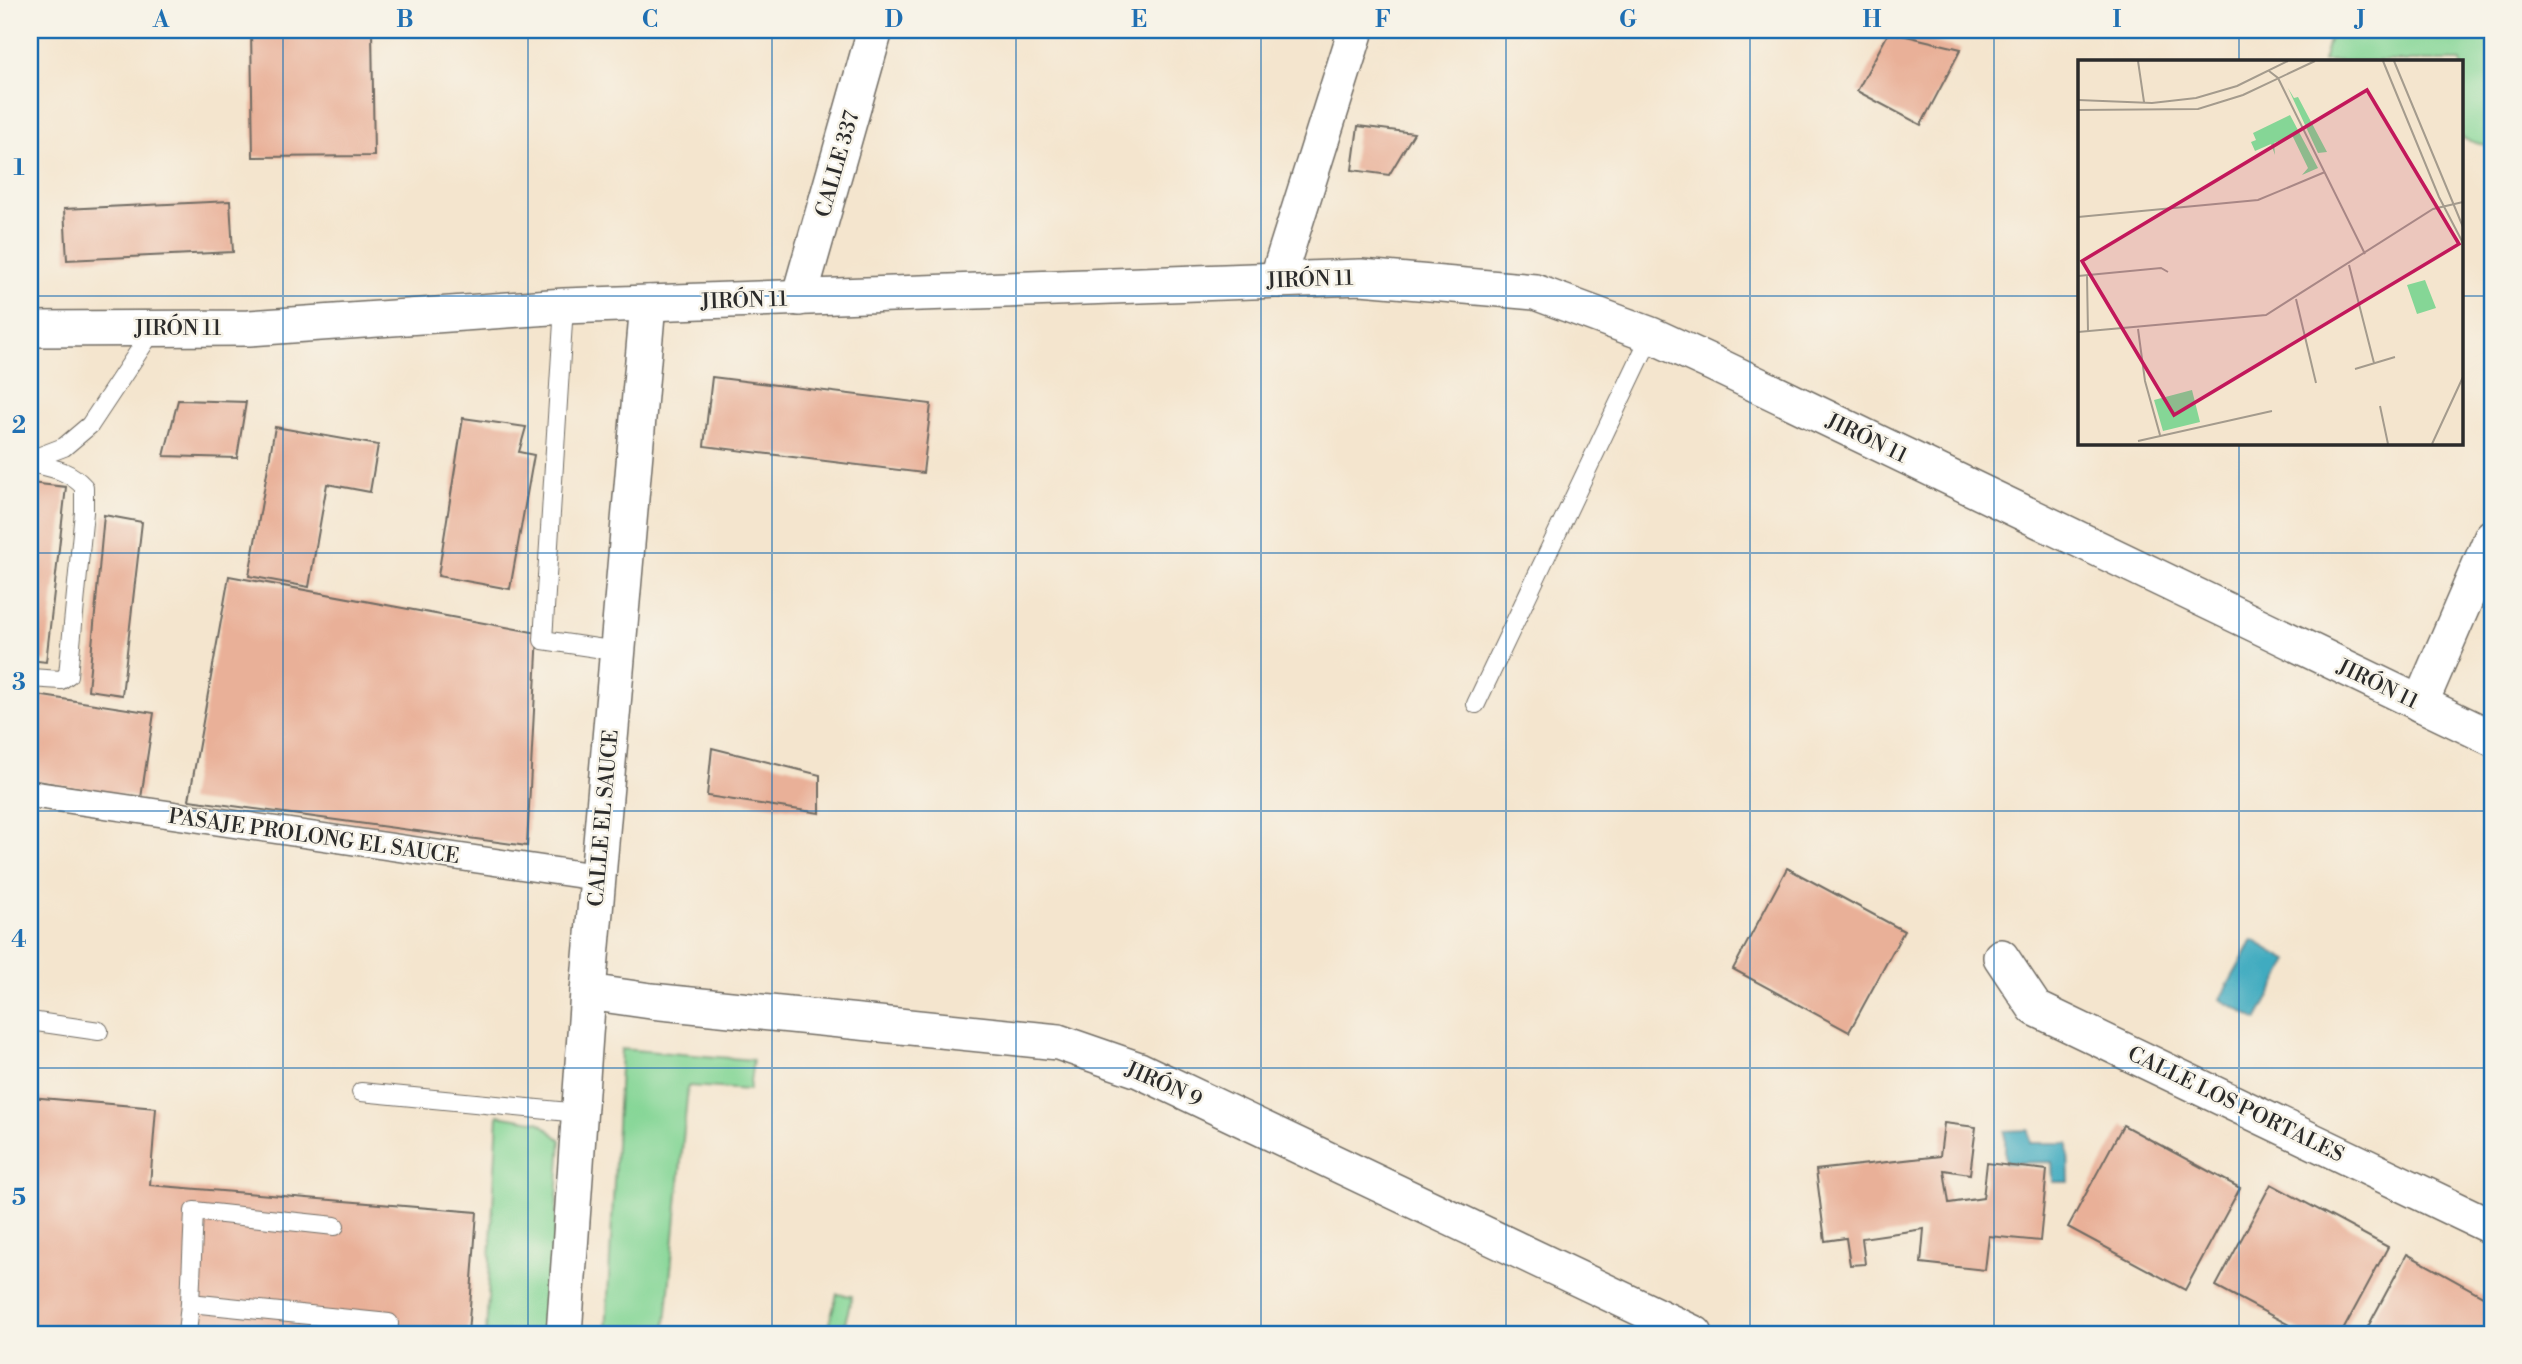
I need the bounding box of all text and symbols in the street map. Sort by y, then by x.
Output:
text: A [152,6,170,34]
text: B [396,6,414,34]
text: C [642,6,658,34]
text: D [885,6,903,34]
text: E [1131,6,1147,34]
text: F [1375,6,1391,34]
text: G [1619,6,1637,34]
text: H [1863,6,1882,34]
text: I [2113,6,2122,34]
text: J [2354,6,2366,34]
inset map [2078,60,2462,444]
street label: CALLE 337 [810,108,866,220]
text: 1 [13,154,25,182]
street label: JIRÓN 11 [1265,262,1354,295]
street label: JIRÓN 11 [699,283,788,316]
street label: JIRÓN 11 [134,313,221,342]
street label: JIRÓN 11 [1821,405,1913,470]
text: 2 [12,412,26,440]
street label: JIRÓN 11 [2332,651,2424,716]
text: 3 [12,669,26,697]
street label: CALLE EL SAUCE [583,728,625,908]
street label: PASAJE PROLONG EL SAUCE [167,804,461,870]
text: 4 [11,926,27,954]
street label: CALLE LOS PORTALES [2123,1041,2348,1169]
street label: JIRÓN 9 [1121,1053,1207,1113]
text: 5 [12,1184,26,1212]

